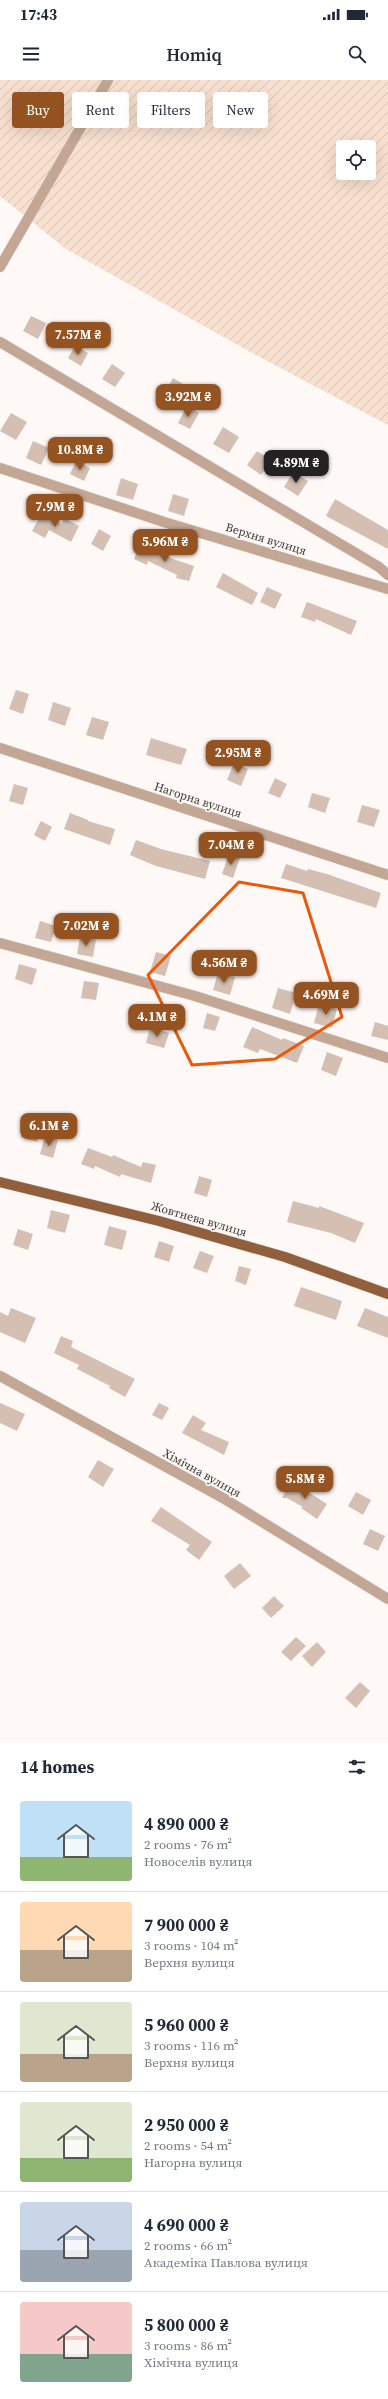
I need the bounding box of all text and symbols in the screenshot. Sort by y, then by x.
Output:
text: 17:43 [20,4,57,25]
text: Homiq [166,42,222,67]
icon: menu [20,43,42,65]
icon: search [346,43,368,65]
chip: Buy [12,92,64,128]
chip: Rent [72,92,129,128]
chip: Filters [137,92,205,128]
chip: New [213,92,268,128]
map controls [336,140,376,180]
button: locate [336,140,376,180]
pin: 7.57M ₴ [41,322,115,356]
text: 7.57M ₴ [55,326,101,343]
pin: 3.92M ₴ [151,384,225,418]
text: 3.92M ₴ [165,388,211,405]
pin: 10.8M ₴ [43,437,117,471]
text: 10.8M ₴ [57,441,103,458]
pin: 4.89M ₴ [259,450,333,484]
text: 4.89M ₴ [273,454,319,471]
pin: 7.9M ₴ [22,494,88,528]
text: 7.9M ₴ [35,498,75,515]
street label: Верхня вулиця [224,519,308,559]
pin: 5.96M ₴ [128,529,202,563]
text: 5.96M ₴ [142,533,188,550]
pin: 2.95M ₴ [201,740,275,774]
text: 2.95M ₴ [215,744,261,761]
street label: Нагорна вулиця [152,778,244,822]
pin: 7.04M ₴ [194,832,268,866]
text: 7.04M ₴ [208,836,254,853]
pin: 7.02M ₴ [49,913,123,947]
text: 7.02M ₴ [63,917,109,934]
pin: 4.56M ₴ [187,950,261,984]
text: 4.56M ₴ [201,954,247,971]
pin: 4.69M ₴ [289,982,363,1016]
text: 4.69M ₴ [303,986,349,1003]
pin: 4.1M ₴ [124,1004,190,1038]
text: 4.1M ₴ [137,1008,177,1025]
pin: 6.1M ₴ [16,1113,82,1147]
text: 6.1M ₴ [29,1117,69,1134]
street label: Жовтнева вулиця [149,1198,249,1240]
street label: Хімічна вулиця [160,1445,244,1501]
pin: 5.8M ₴ [272,1466,338,1500]
text: 5.8M ₴ [285,1470,325,1487]
text: 14 homes [20,1755,94,1779]
icon: filters [346,1756,368,1778]
text: 4 890 000 ₴ [144,1812,229,1836]
icon: home [52,1817,100,1865]
text: 2 rooms · 76 m² [144,1836,232,1853]
text: Новоселів вулиця [144,1853,252,1870]
text: 7 900 000 ₴ [144,1913,229,1937]
icon: home [52,1918,100,1966]
text: 3 rooms · 104 m² [144,1937,239,1954]
text: Верхня вулиця [144,1954,235,1971]
text: 5 960 000 ₴ [144,2013,229,2037]
icon: home [52,2018,100,2066]
text: 3 rooms · 116 m² [144,2037,239,2054]
text: Верхня вулиця [144,2054,235,2071]
text: 2 950 000 ₴ [144,2113,229,2137]
icon: home [52,2118,100,2166]
text: 2 rooms · 54 m² [144,2137,232,2154]
text: Нагорна вулиця [144,2154,242,2171]
text: 4 690 000 ₴ [144,2213,229,2237]
icon: home [52,2218,100,2266]
text: 2 rooms · 66 m² [144,2237,232,2254]
text: Академіка Павлова вулиця [144,2254,308,2271]
text: 5 800 000 ₴ [144,2313,229,2337]
icon: home [52,2318,100,2366]
text: 3 rooms · 86 m² [144,2337,232,2354]
text: Хімічна вулиця [144,2354,238,2371]

